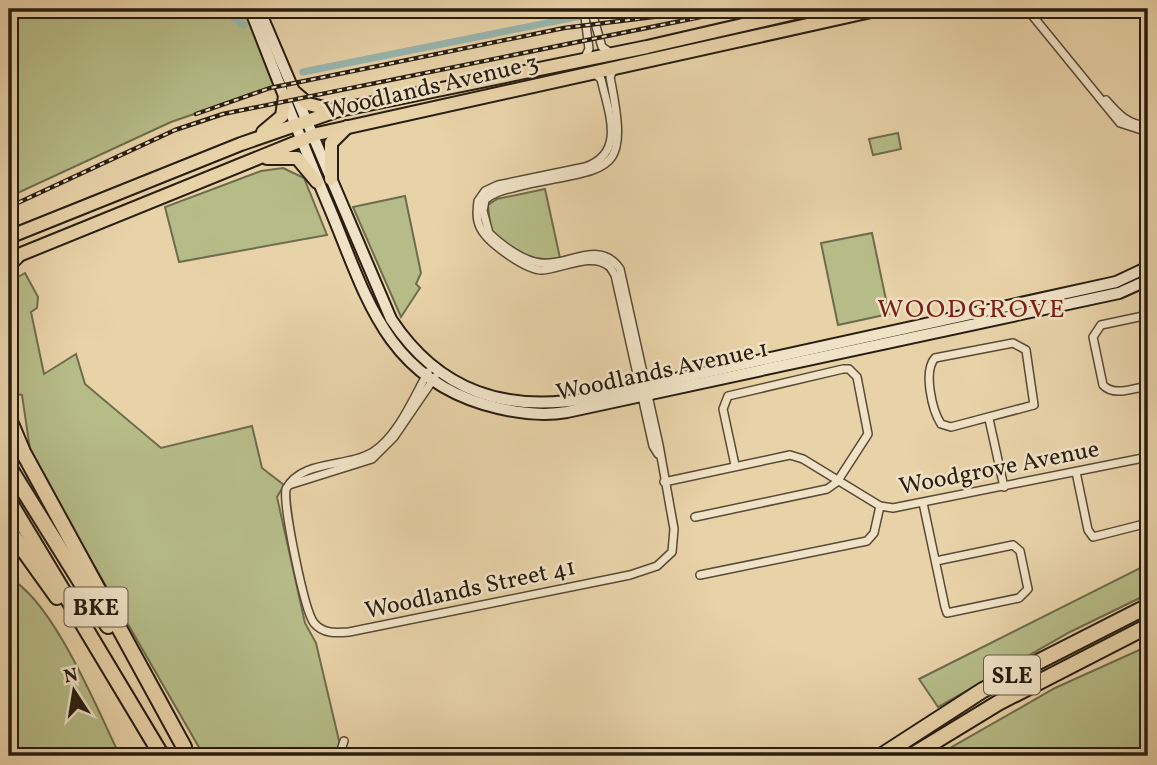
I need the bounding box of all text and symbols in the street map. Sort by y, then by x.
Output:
street label: Woodlands Avenue 3 [321,47,542,129]
district label: WOODGROVE [877,292,1067,328]
street label: Woodlands Avenue 1 [553,333,772,411]
street label: Woodgrove Avenue [896,433,1102,505]
street label: Woodlands Street 41 [362,551,579,629]
road number: BKE [64,587,128,626]
north arrow [38,656,108,726]
road number: SLE [984,656,1040,694]
text: N [61,662,81,690]

